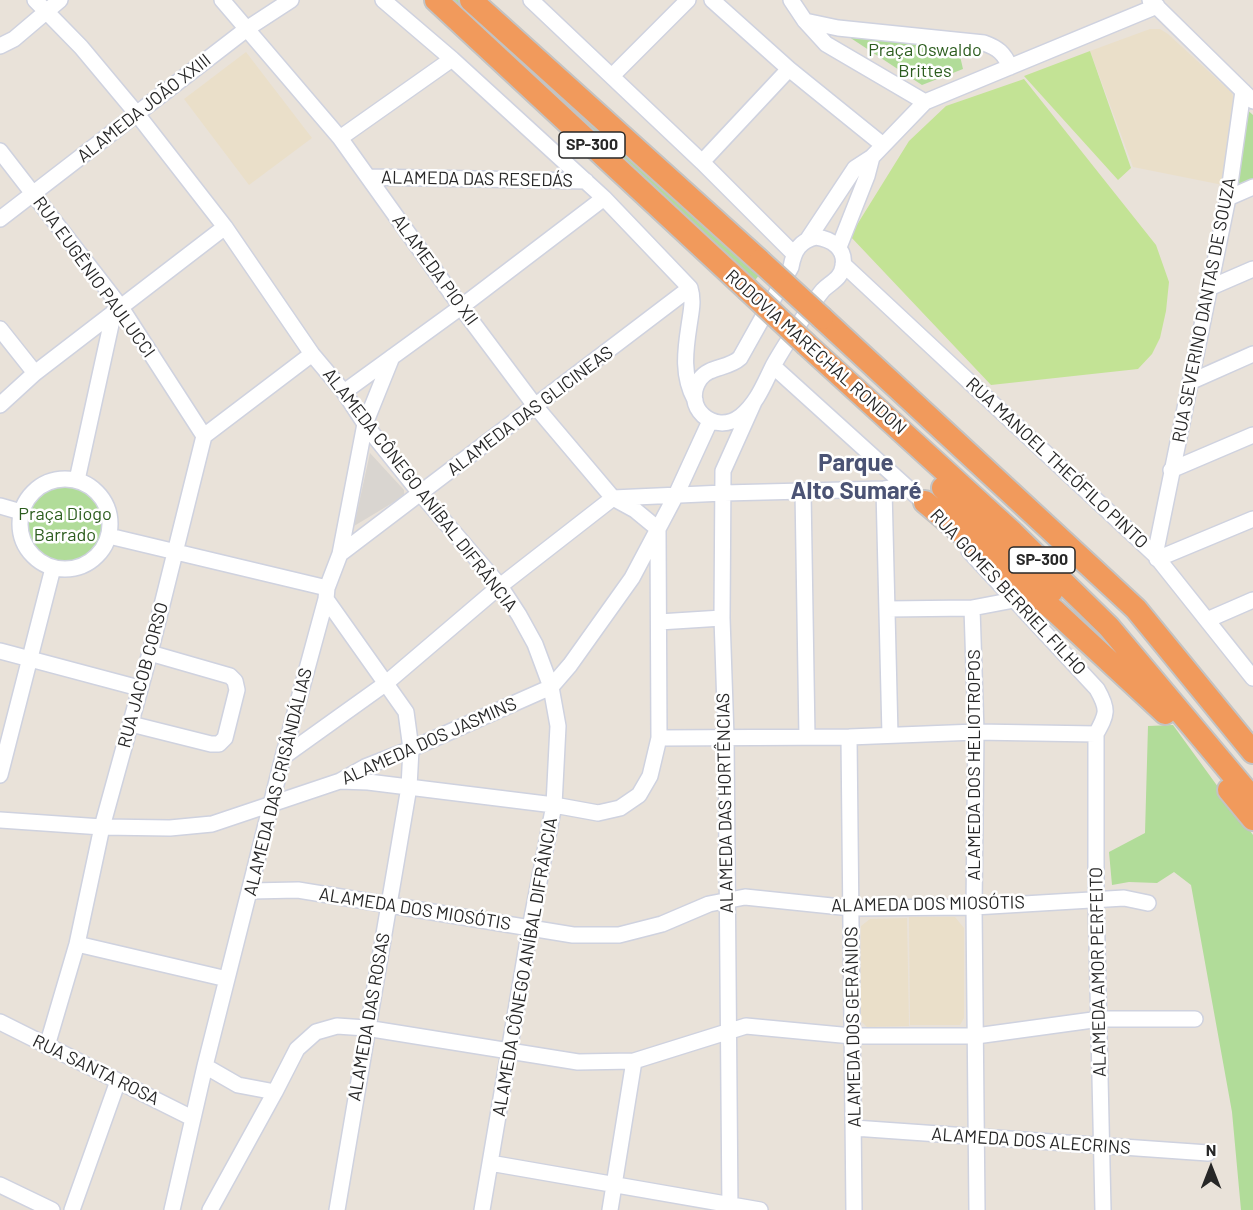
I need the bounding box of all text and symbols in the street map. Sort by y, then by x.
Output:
park label: Praça Oswaldo Brittes [868,39,982,82]
street label: ALAMEDA JOÃO XXIII [73,49,215,167]
road number: SP-300 [559,132,625,158]
street label: ALAMEDA DAS RESEDÁS [381,167,573,191]
street label: RUA SEVERINO DANTAS DE SOUZA [1168,176,1240,444]
street label: RUA EUGÊNIO PAULUCCI [28,192,160,362]
street label: ALAMEDA PIO XII [388,210,482,330]
street label: RODOVIA MARECHAL RONDON [721,265,911,439]
street label: ALAMEDA DAS GLICINEAS [443,342,617,480]
street label: ALAMEDA CÔNEGO ANÍBAL DIFRÂNCIA [318,364,522,616]
street label: RUA MANOEL THEÓFILO PINTO [962,373,1152,553]
district label: Parque Alto Sumaré [790,449,922,505]
park label: Praça Diogo Barrado [18,503,112,546]
street label: RUA GOMES BERRIEL FILHO [925,505,1091,679]
road number: SP-300 [1009,547,1075,573]
street label: RUA JACOB CORSO [113,600,173,750]
street label: ALAMEDA DOS HELIOTROPOS [963,649,985,881]
street label: ALAMEDA DAS CRISÂNDÁLIAS [239,666,317,898]
street label: ALAMEDA DOS JASMINS [338,693,520,789]
street label: ALAMEDA DAS HORTÊNCIAS [712,693,738,913]
street label: ALAMEDA CÔNEGO ANÍBAL DIFRÂNCIA [488,816,562,1118]
street label: ALAMEDA AMOR PERFEITO [1085,867,1111,1077]
street label: ALAMEDA DOS MIOSÓTIS [318,883,512,935]
street label: ALAMEDA DOS MIOSÓTIS [831,892,1025,916]
street label: ALAMEDA DOS GERÂNIOS [840,926,866,1128]
street label: ALAMEDA DAS ROSAS [344,931,394,1103]
street label: RUA SANTA ROSA [29,1030,163,1110]
street label: ALAMEDA DOS ALECRINS [931,1123,1131,1159]
north arrow [1181,1138,1241,1198]
text: N [1206,1140,1216,1159]

